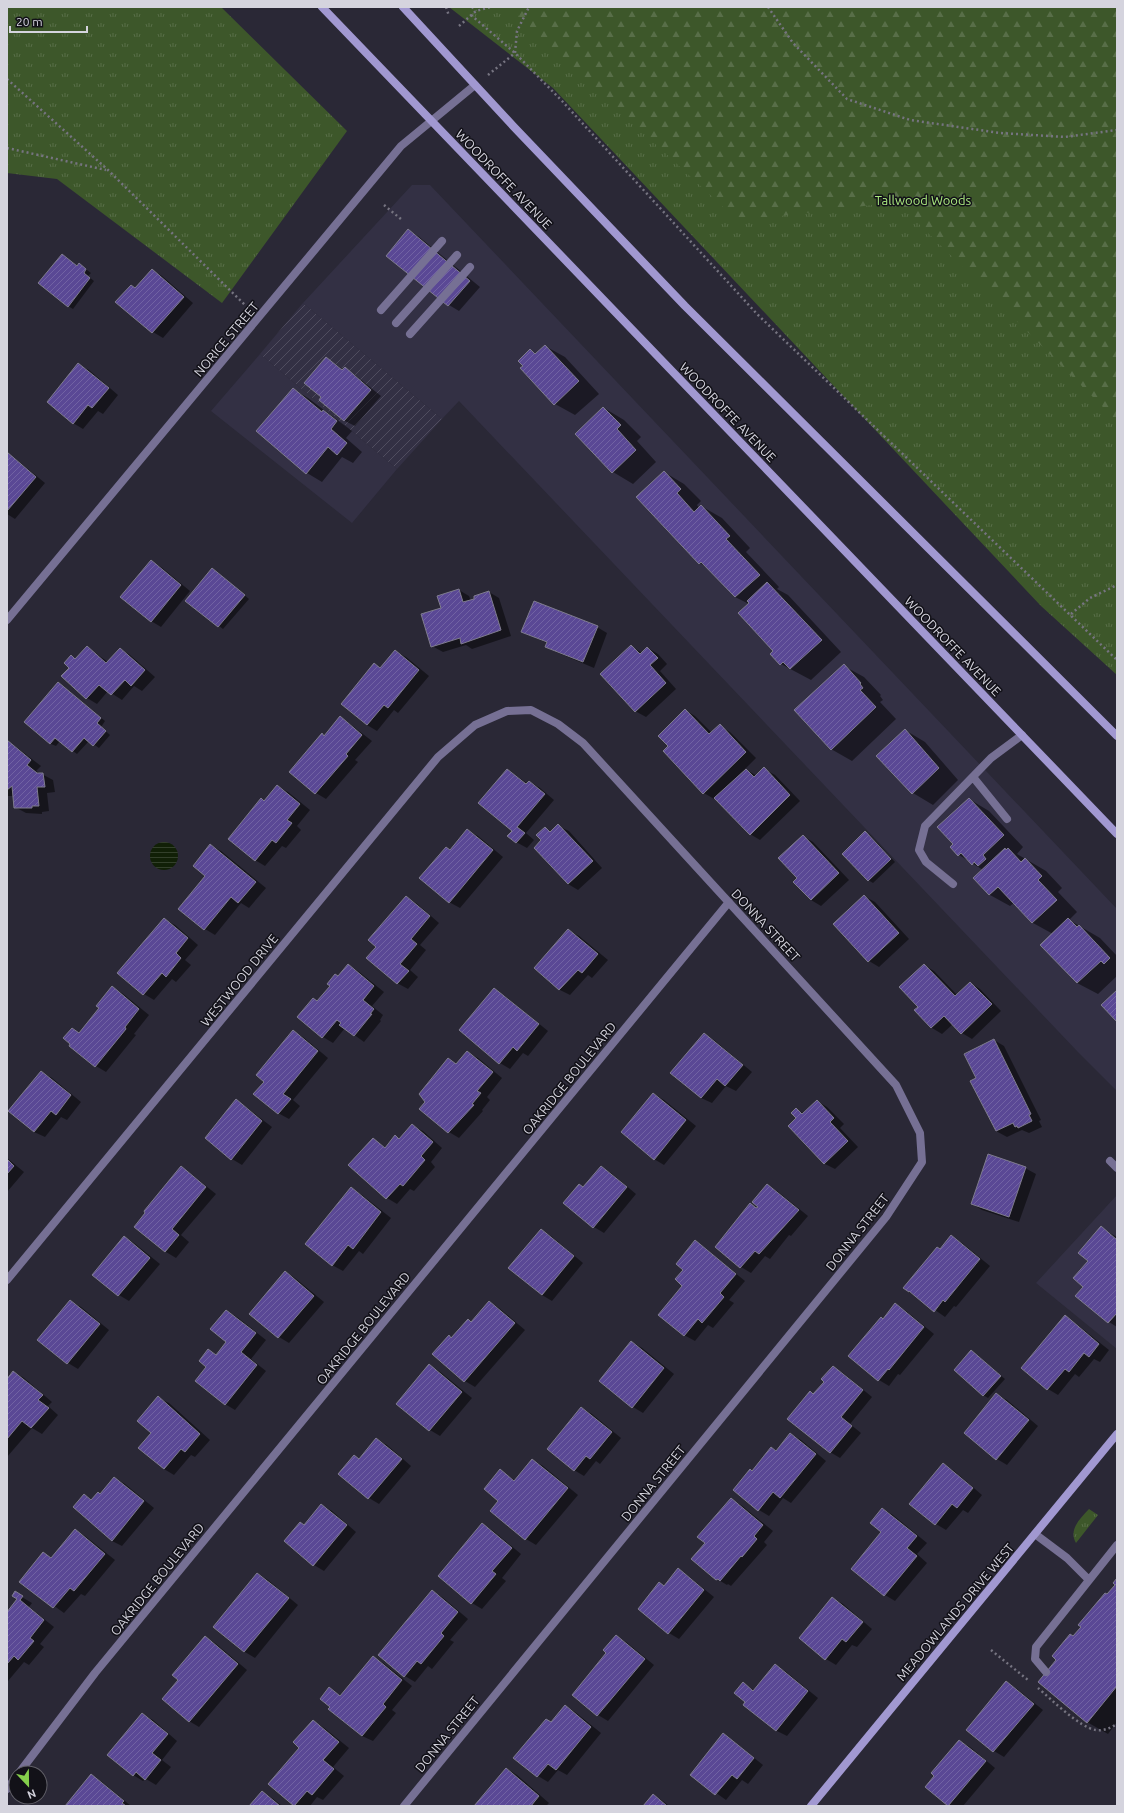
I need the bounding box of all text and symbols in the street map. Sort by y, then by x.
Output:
scale bar [10,8,87,34]
text: 20 m [16,15,43,28]
street label: WOODROFFE AVENUE [453,127,555,231]
park label: Tallwood Woods [875,193,972,207]
street label: NORICE STREET [191,299,261,379]
street label: WOODROFFE AVENUE [677,360,779,464]
street label: WOODROFFE AVENUE [902,594,1004,698]
street label: DONNA STREET [729,886,803,964]
street label: WESTWOOD DRIVE [198,931,280,1029]
street label: OAKRIDGE BOULEVARD [519,1019,619,1137]
street label: DONNA STREET [823,1191,891,1273]
street label: OAKRIDGE BOULEVARD [313,1269,413,1387]
street label: DONNA STREET [618,1442,688,1524]
street label: OAKRIDGE BOULEVARD [107,1520,207,1638]
street label: MEADOWLANDS DRIVE WEST [894,1541,1016,1683]
street label: DONNA STREET [412,1693,482,1775]
north arrow [8,1765,48,1805]
text: N [26,1787,38,1801]

